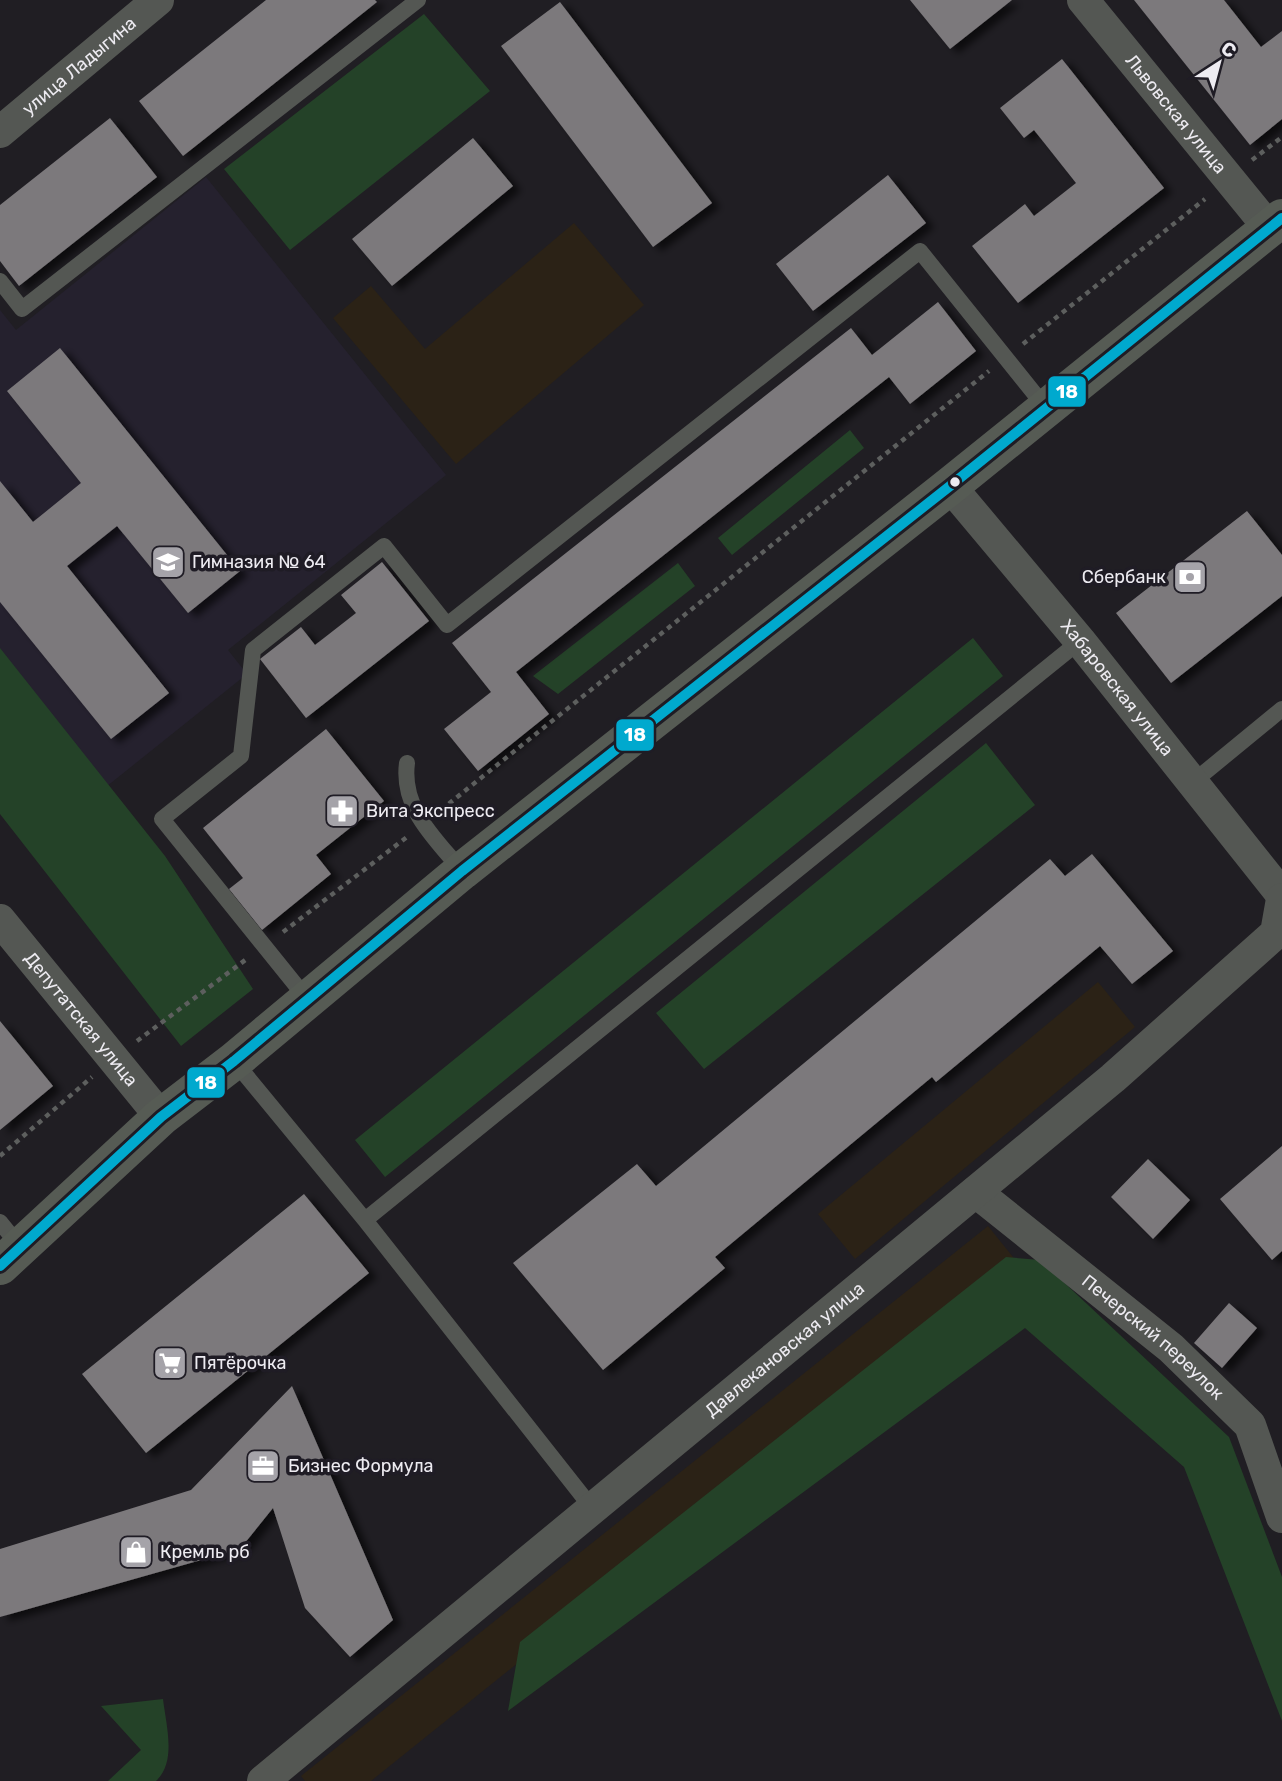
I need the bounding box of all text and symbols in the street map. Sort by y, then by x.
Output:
street label: улица Ладыгина [17,12,141,120]
north arrow [1184,28,1254,98]
text: С [1217,36,1241,63]
street label: Львовская улица [1121,50,1231,178]
line badge: 18 [1047,375,1087,408]
text: 18 [1056,380,1078,403]
unlabelled marker [948,475,962,489]
school or university icon: Гимназия № 64 [149,543,187,581]
place label: Гимназия № 64 [192,551,326,573]
bank icon: Сбербанк [1171,558,1209,596]
place label: Сбербанк [1082,566,1166,588]
street label: Хабаровская улица [1056,615,1178,761]
line badge: 18 [615,718,655,752]
text: 18 [624,723,646,746]
pharmacy icon: Вита Экспресс [323,792,361,830]
place label: Вита Экспресс [366,800,495,822]
street label: Депутатская улица [20,947,142,1091]
line badge: 18 [186,1066,226,1099]
text: 18 [195,1071,217,1094]
street label: Печерский переулок [1077,1270,1229,1405]
street label: Давлекановская улица [701,1277,869,1422]
supermarket icon: Пятёрочка [151,1344,189,1382]
place label: Пятёрочка [194,1352,287,1374]
office icon: Бизнес Формула [244,1447,282,1485]
place label: Бизнес Формула [288,1455,434,1477]
shop icon: Кремль рб [117,1533,155,1571]
place label: Кремль рб [160,1541,250,1563]

